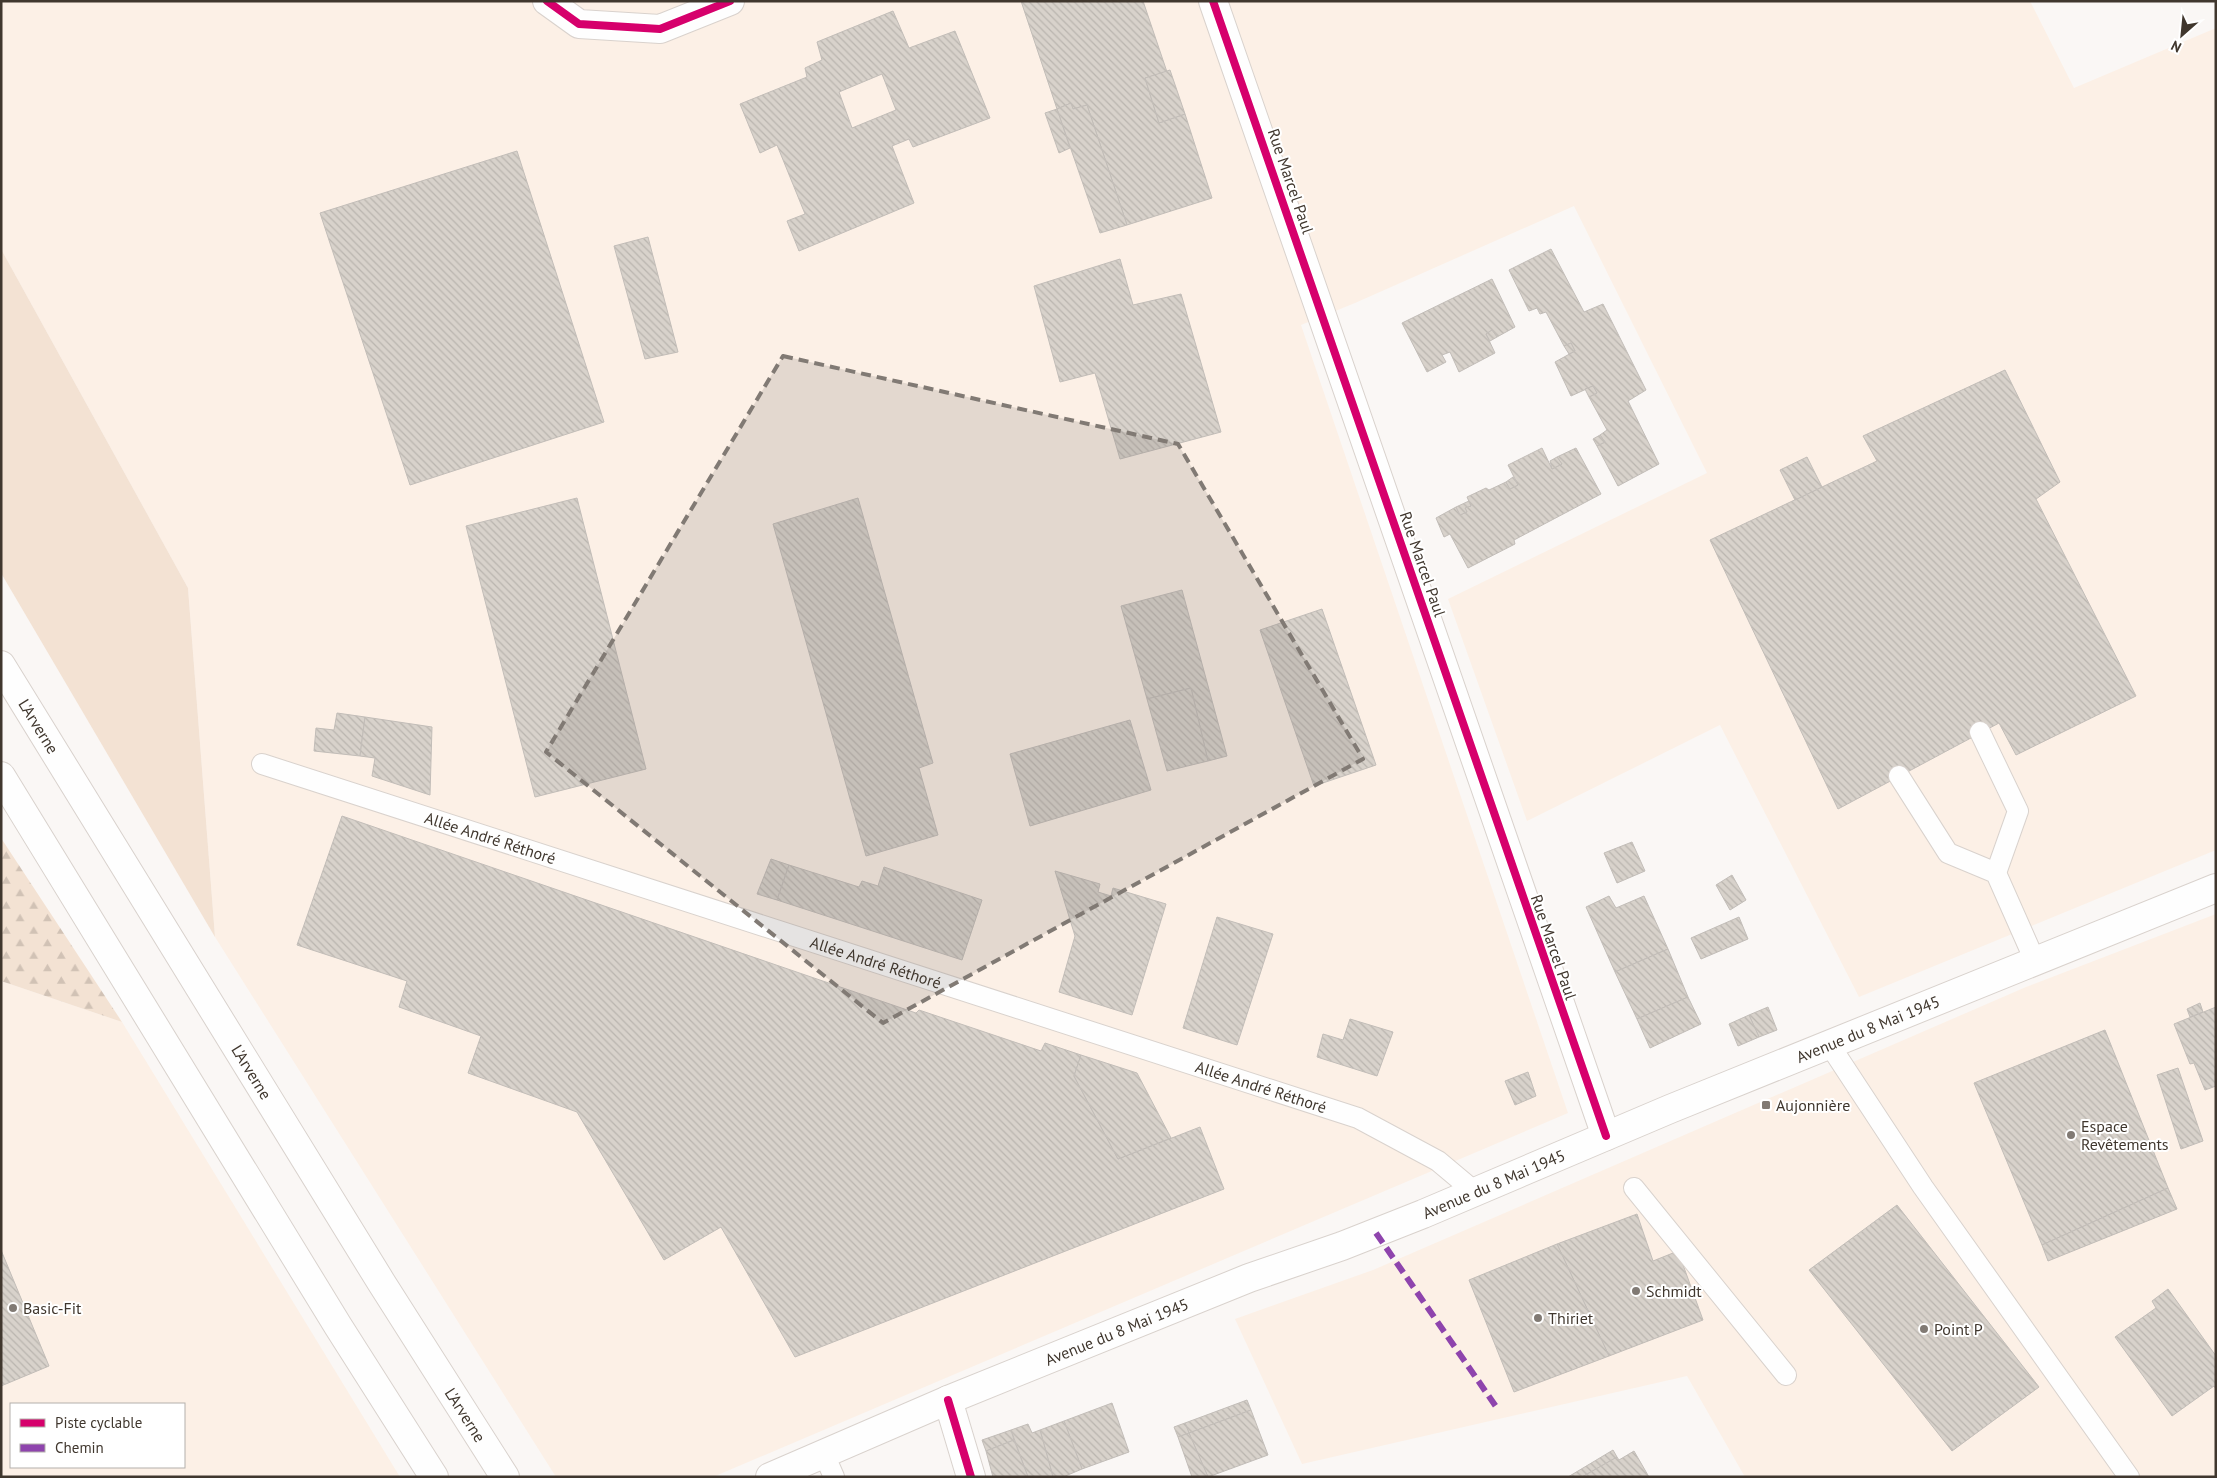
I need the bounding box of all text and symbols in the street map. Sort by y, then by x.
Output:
north arrow [2157,10,2207,60]
text: N [2168,36,2184,57]
street label: Rue Marcel Paul [1264,126,1318,237]
street label: Rue Marcel Paul [1396,509,1450,620]
street label: L'Arverne [14,695,63,757]
street label: Allée André Réthoré [422,807,558,868]
street label: Rue Marcel Paul [1527,892,1581,1003]
street label: Allée André Réthoré [808,932,944,993]
street label: Avenue du 8 Mai 1945 [1793,991,1942,1067]
street label: L'Arverne [227,1041,276,1103]
street label: Allée André Réthoré [1193,1056,1329,1117]
place label: Aujonnière [1776,1095,1850,1115]
marker: Aujonnière [1760,1099,1772,1111]
place label: Espace Revêtements [2081,1116,2169,1154]
marker: Espace Revêtements [2065,1129,2077,1141]
street label: Avenue du 8 Mai 1945 [1419,1145,1568,1223]
place label: Schmidt [1646,1281,1702,1301]
marker: Schmidt [1630,1285,1642,1297]
street label: Avenue du 8 Mai 1945 [1042,1294,1191,1370]
place label: Basic-Fit [23,1298,82,1318]
marker: Basic-Fit [7,1302,19,1314]
place label: Thiriet [1548,1308,1594,1328]
marker: Thiriet [1532,1312,1544,1324]
place label: Point P [1934,1319,1983,1339]
marker: Point P [1918,1323,1930,1335]
street label: L'Arverne [441,1384,490,1446]
legend [10,1403,185,1468]
text: Piste cyclable [55,1413,142,1432]
text: Chemin [55,1438,104,1457]

